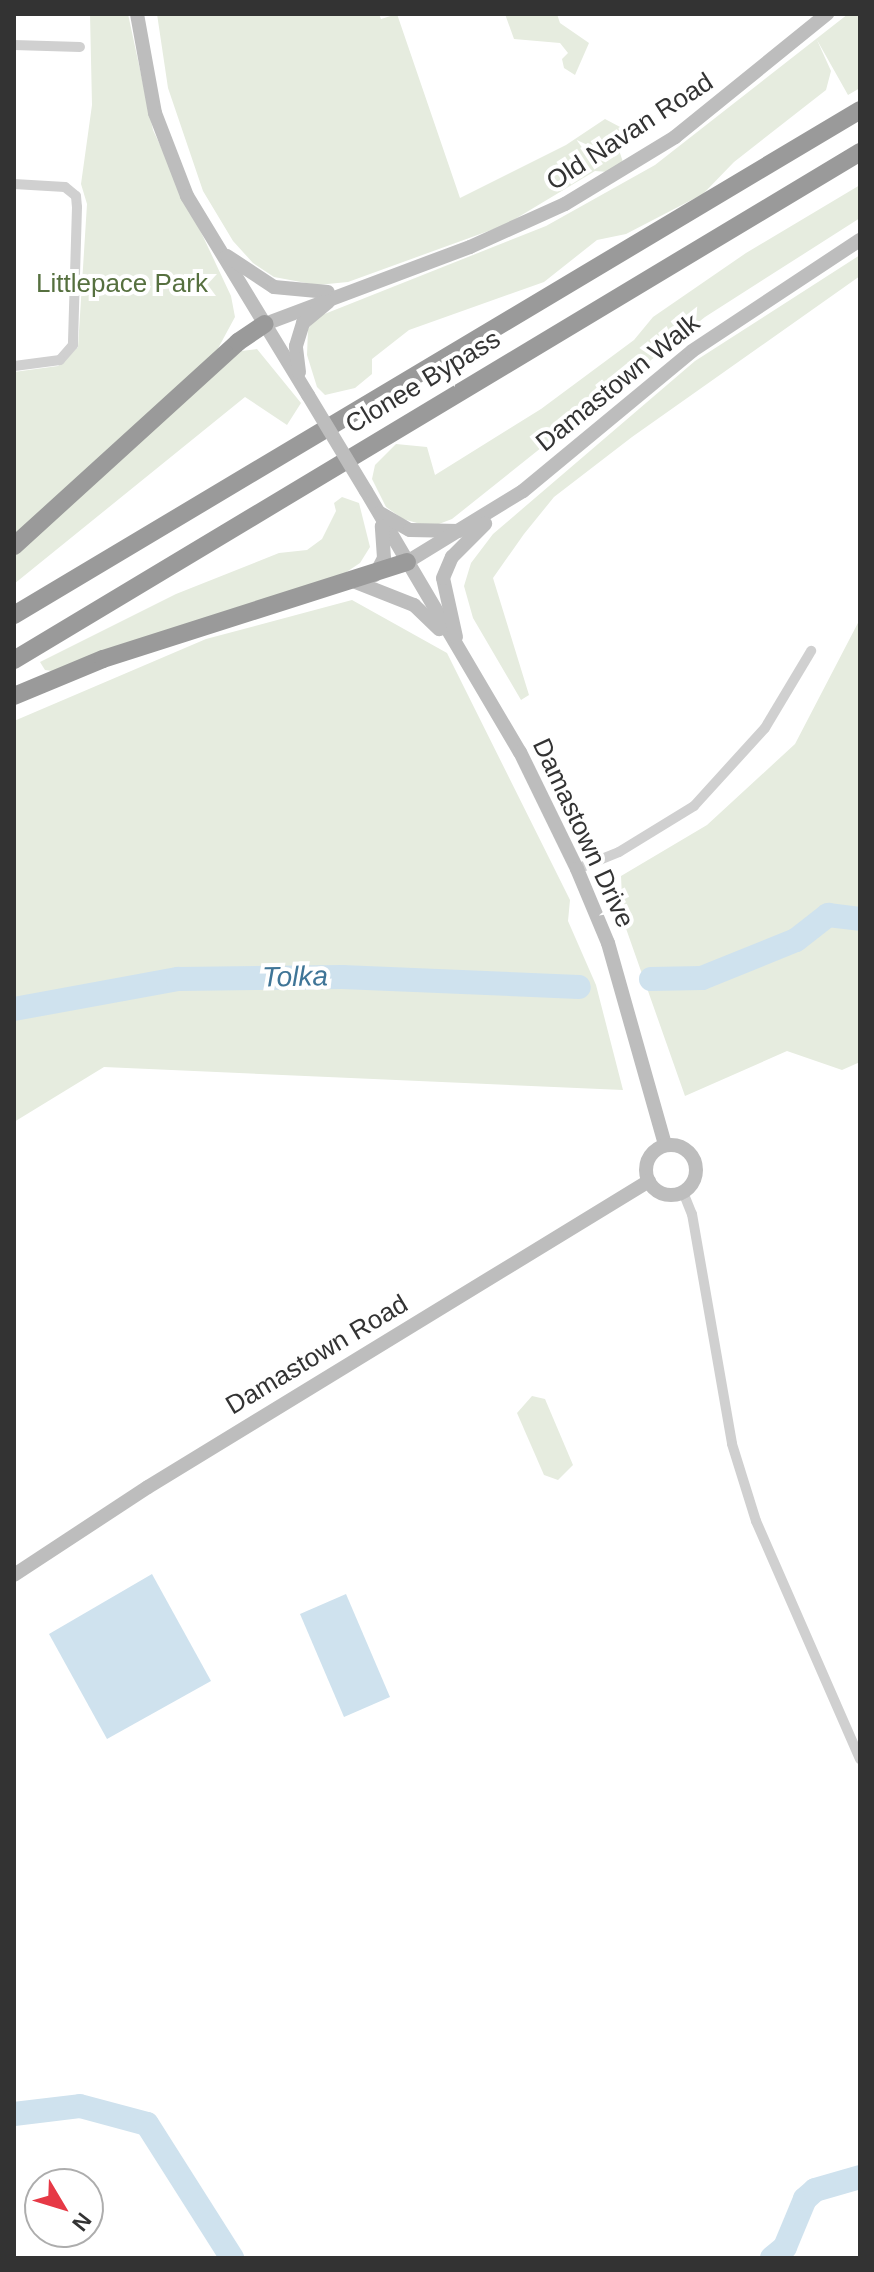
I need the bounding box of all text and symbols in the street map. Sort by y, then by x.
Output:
street label: Old Navan Road [541,67,719,197]
park label: Littlepace Park [36,268,208,300]
street label: Damastown Walk [530,308,706,458]
street label: Clonee Bypass [340,324,506,440]
street label: Damastown Drive [526,733,640,933]
water label: Tolka [262,960,328,994]
street label: Damastown Road [220,1288,414,1422]
north arrow [24,2168,104,2248]
text: N [67,2208,96,2236]

